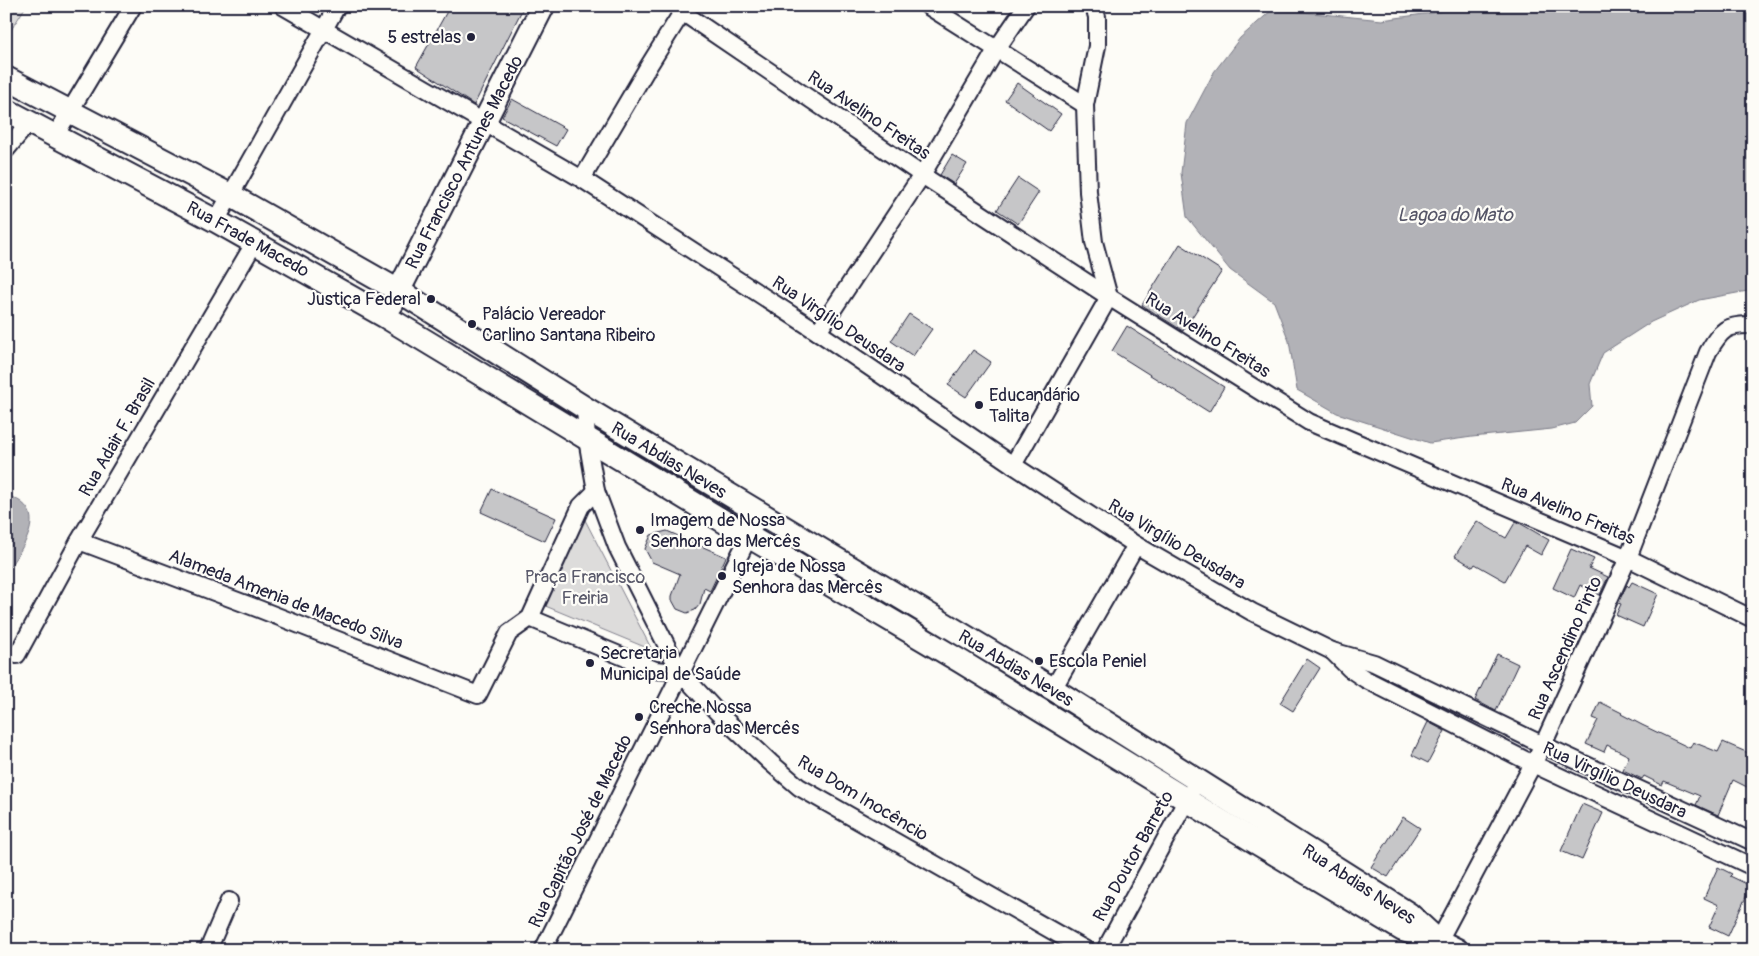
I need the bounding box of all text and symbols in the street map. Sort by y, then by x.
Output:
place label: 5 estrelas [388,26,461,49]
marker: 5 estrelas [465,31,477,43]
street label: Rua Francisco Antunes Macedo [400,51,529,273]
street label: Rua Avelino Freitas [803,66,935,165]
street label: Rua Frade Macedo [182,196,313,283]
water label: Lagoa do Mato [1397,203,1514,227]
street label: Rua Virgílio Deusdara [767,271,910,378]
place label: Justiça Federal [307,288,421,311]
street label: Rua Avelino Freitas [1141,288,1275,383]
marker: Justiça Federal [425,293,437,305]
place label: Palácio Vereador Carlino Santana Ribeiro [482,303,656,347]
marker: Palácio Vereador Carlino Santana Ribeiro [466,318,478,330]
street label: Rua Adair F. Brasil [74,374,161,501]
place label: Educandário Talita [989,384,1080,428]
marker: Educandário Talita [973,399,985,411]
street label: Rua Abdias Neves [607,417,731,504]
street label: Rua Avelino Freitas [1497,473,1638,550]
street label: Rua Virgílio Deusdara [1104,494,1250,595]
place label: Imagem de Nossa Senhora das Mercês [650,509,800,553]
marker: Imagem de Nossa Senhora das Mercês [634,524,646,536]
street label: Alameda Amenia de Macedo Silva [165,544,406,655]
place label: Igreja de Nossa Senhora das Mercês [732,555,882,599]
park label: Praça Francisco Freiria [525,566,646,610]
marker: Igreja de Nossa Senhora das Mercês [716,570,728,582]
street label: Rua Ascendino Pinto [1523,572,1608,724]
street label: Rua Abdias Neves [954,625,1078,712]
place label: Secretaria Municipal de Saúde [600,642,741,686]
place label: Escola Peniel [1049,650,1147,673]
marker: Escola Peniel [1033,655,1045,667]
marker: Secretaria Municipal de Saúde [584,657,596,669]
place label: Creche Nossa Senhora das Mercês [649,696,799,740]
marker: Creche Nossa Senhora das Mercês [633,711,645,723]
street label: Rua Capitão José de Macedo [524,731,637,932]
street label: Rua Virgílio Deusdara [1539,737,1691,824]
street label: Rua Dom Inocêncio [793,750,932,847]
street label: Rua Doutor Barreto [1088,787,1179,926]
street label: Rua Abdias Neves [1298,839,1420,930]

